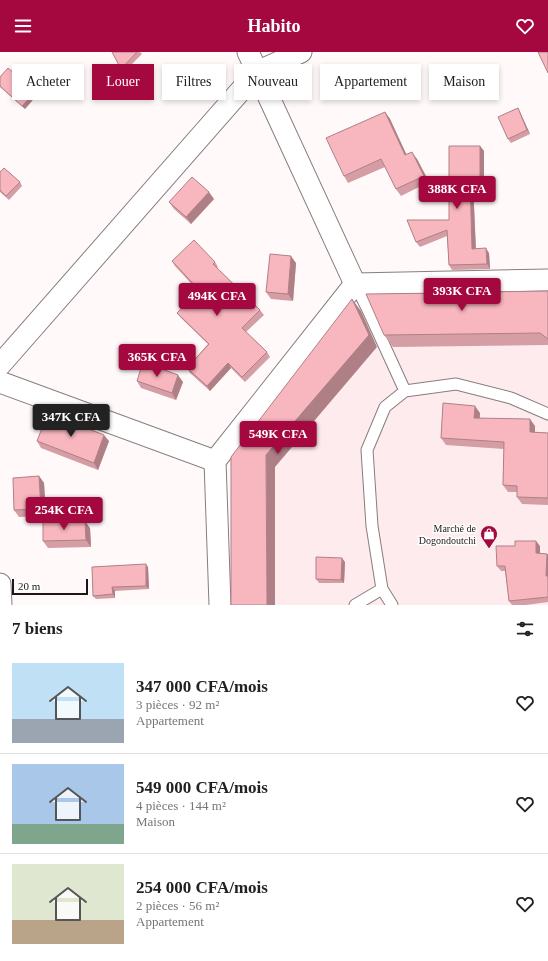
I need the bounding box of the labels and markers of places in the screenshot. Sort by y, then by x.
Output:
pin: 388K CFA [416,176,498,210]
pin: 393K CFA [421,278,503,312]
pin: 494K CFA [176,283,258,317]
pin: 365K CFA [116,344,198,378]
pin: 347K CFA [30,404,112,438]
pin: 549K CFA [237,421,319,455]
pin: 254K CFA [23,497,105,531]
place label: Marché de Dogondoutchi [419,523,477,546]
shop icon: Marché de Dogondoutchi [479,524,499,549]

